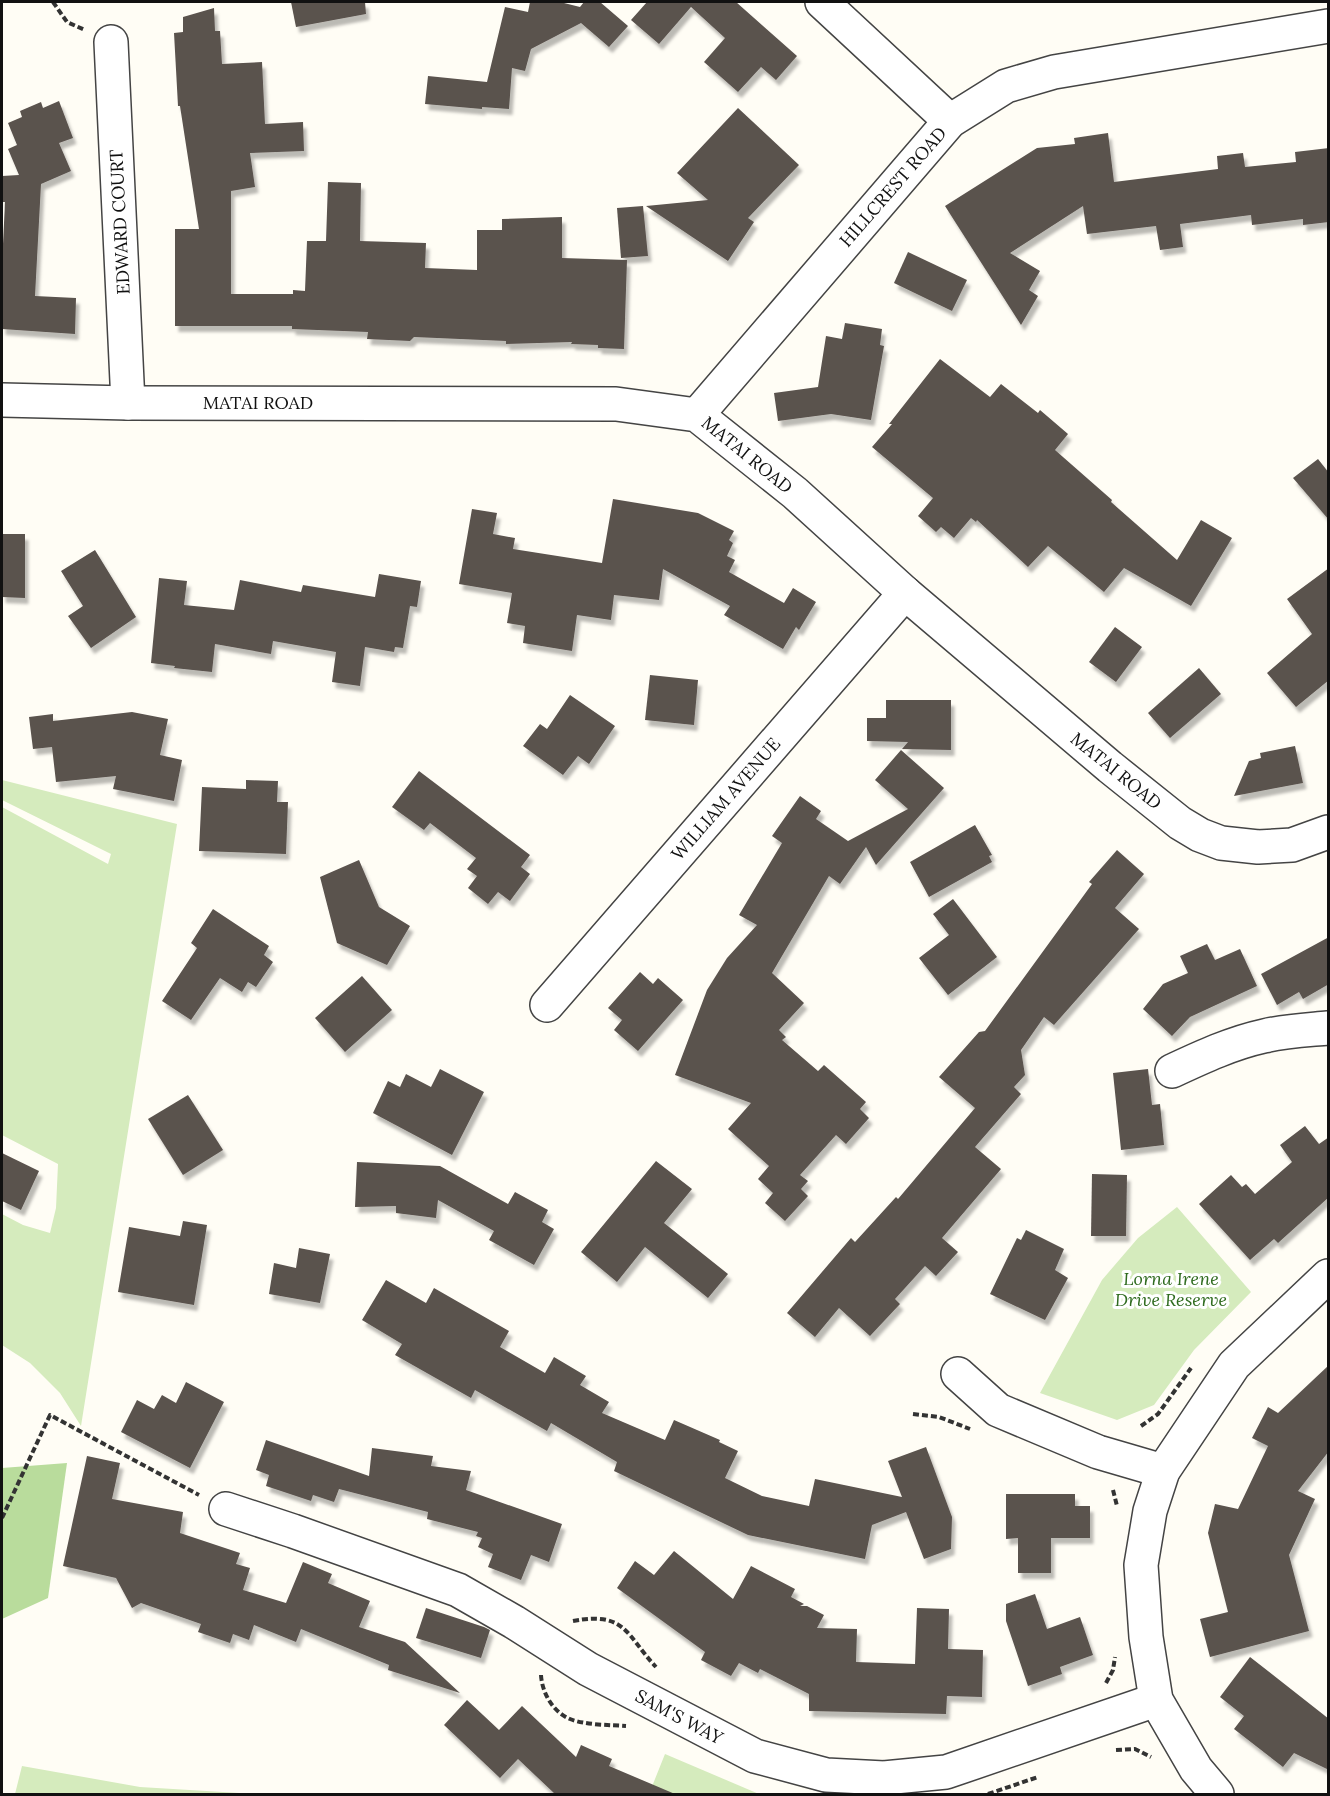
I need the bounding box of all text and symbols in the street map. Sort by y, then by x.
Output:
street label: HILLCREST ROAD [834,122,951,252]
street label: EDWARD COURT [104,148,135,295]
street label: MATAI ROAD [203,391,313,414]
street label: MATAI ROAD [697,411,798,498]
street label: MATAI ROAD [1066,727,1167,814]
street label: WILLIAM AVENUE [666,733,785,865]
park label: Lorna Irene Drive Reserve [1115,1267,1227,1311]
street label: SAM'S WAY [632,1684,727,1749]

